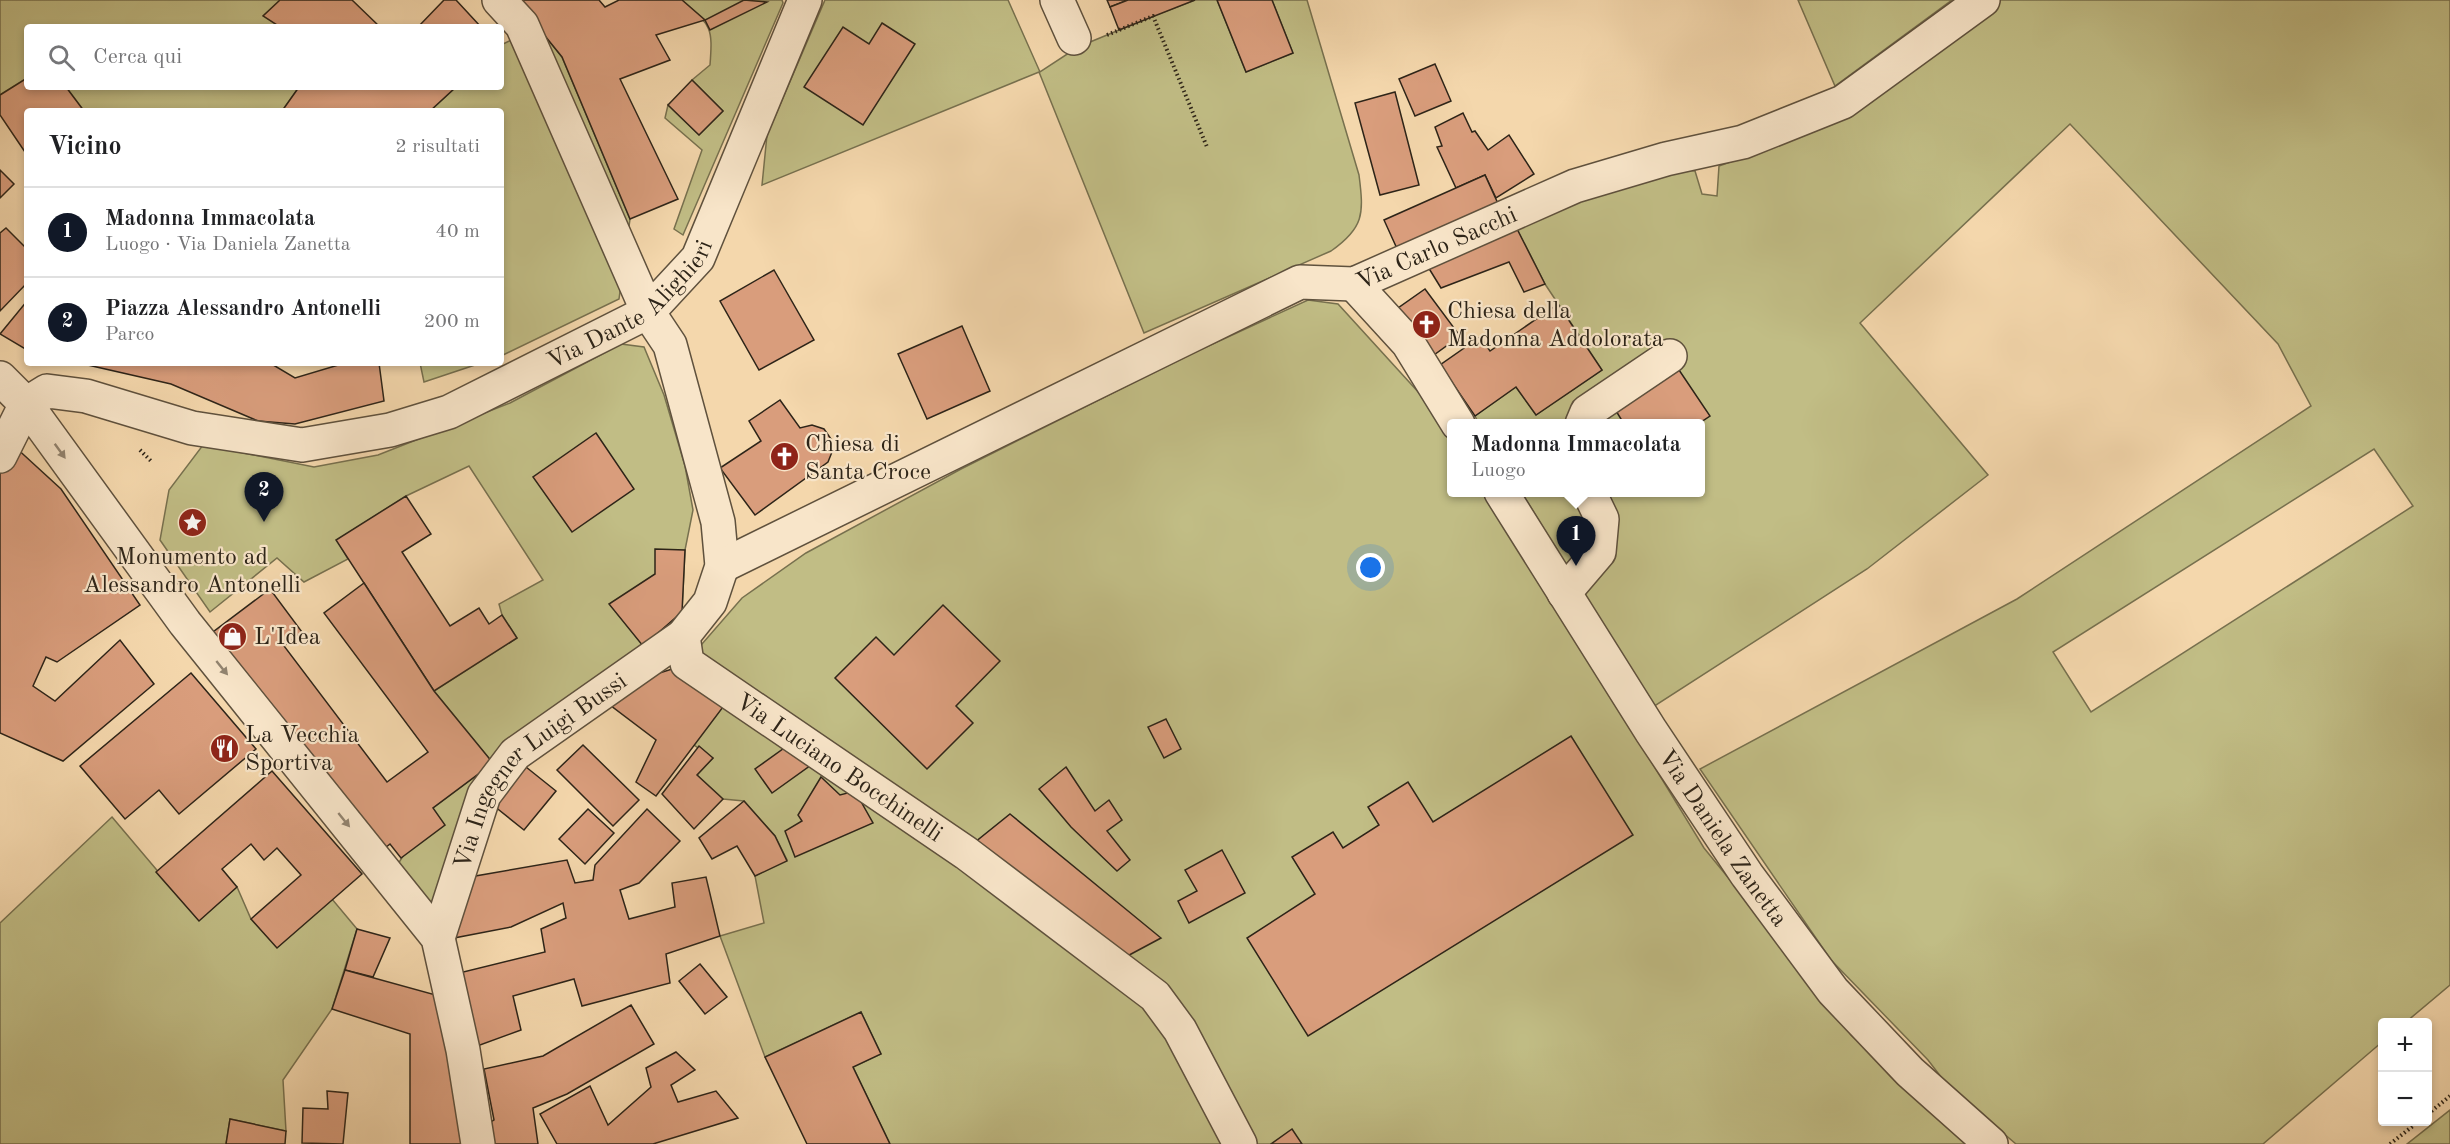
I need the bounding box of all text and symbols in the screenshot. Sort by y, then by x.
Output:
search box [24,24,504,90]
icon: search [45,41,78,74]
text: Cerca qui [93,46,182,68]
text: Vicino [48,134,122,160]
text: 2 risultati [395,137,480,157]
street label: Via Carlo Sacchi [1353,203,1521,295]
text: Madonna Immacolata [105,208,315,230]
text: 1 [62,222,73,242]
text: 40 m [435,222,480,242]
text: Luogo · Via Daniela Zanetta [105,235,351,255]
street label: Via Dante Alighieri [544,237,718,375]
text: Piazza Alessandro Antonelli [105,298,381,320]
place label: Chiesa della Madonna Addolorata [1447,300,1664,352]
church icon: Chiesa della Madonna Addolorata [1410,308,1442,340]
text: 2 [62,312,73,332]
text: 200 m [424,312,480,332]
text: Parco [105,325,154,345]
popup [1447,419,1705,497]
place label: Chiesa di Santa Croce [805,433,931,485]
text: Madonna Immacolata [1471,434,1681,456]
church icon: Chiesa di Santa Croce [768,441,800,473]
one-way arrow [54,443,66,459]
text: Luogo [1471,461,1526,481]
pin: 2 [244,472,284,522]
place icon: Monumento ad Alessandro Antonelli [176,507,208,539]
pin: 1 [1556,516,1596,566]
place label: Monumento ad Alessandro Antonelli [83,546,301,598]
your location [1356,553,1385,582]
shop icon: L'Idea [217,620,249,652]
place label: L'Idea [254,626,321,650]
one-way arrow [215,660,228,676]
street label: Via Ingegner Luigi Bussi [451,669,632,872]
street label: Via Luciano Bocchinelli [731,690,946,847]
place label: La Vecchia Sportiva [245,724,359,776]
restaurant icon: La Vecchia Sportiva [208,732,240,764]
street label: Via Daniela Zanetta [1653,746,1791,932]
one-way arrow [337,812,350,828]
map controls [2378,1018,2432,1126]
button: + [2378,1018,2432,1072]
button: − [2378,1072,2432,1126]

